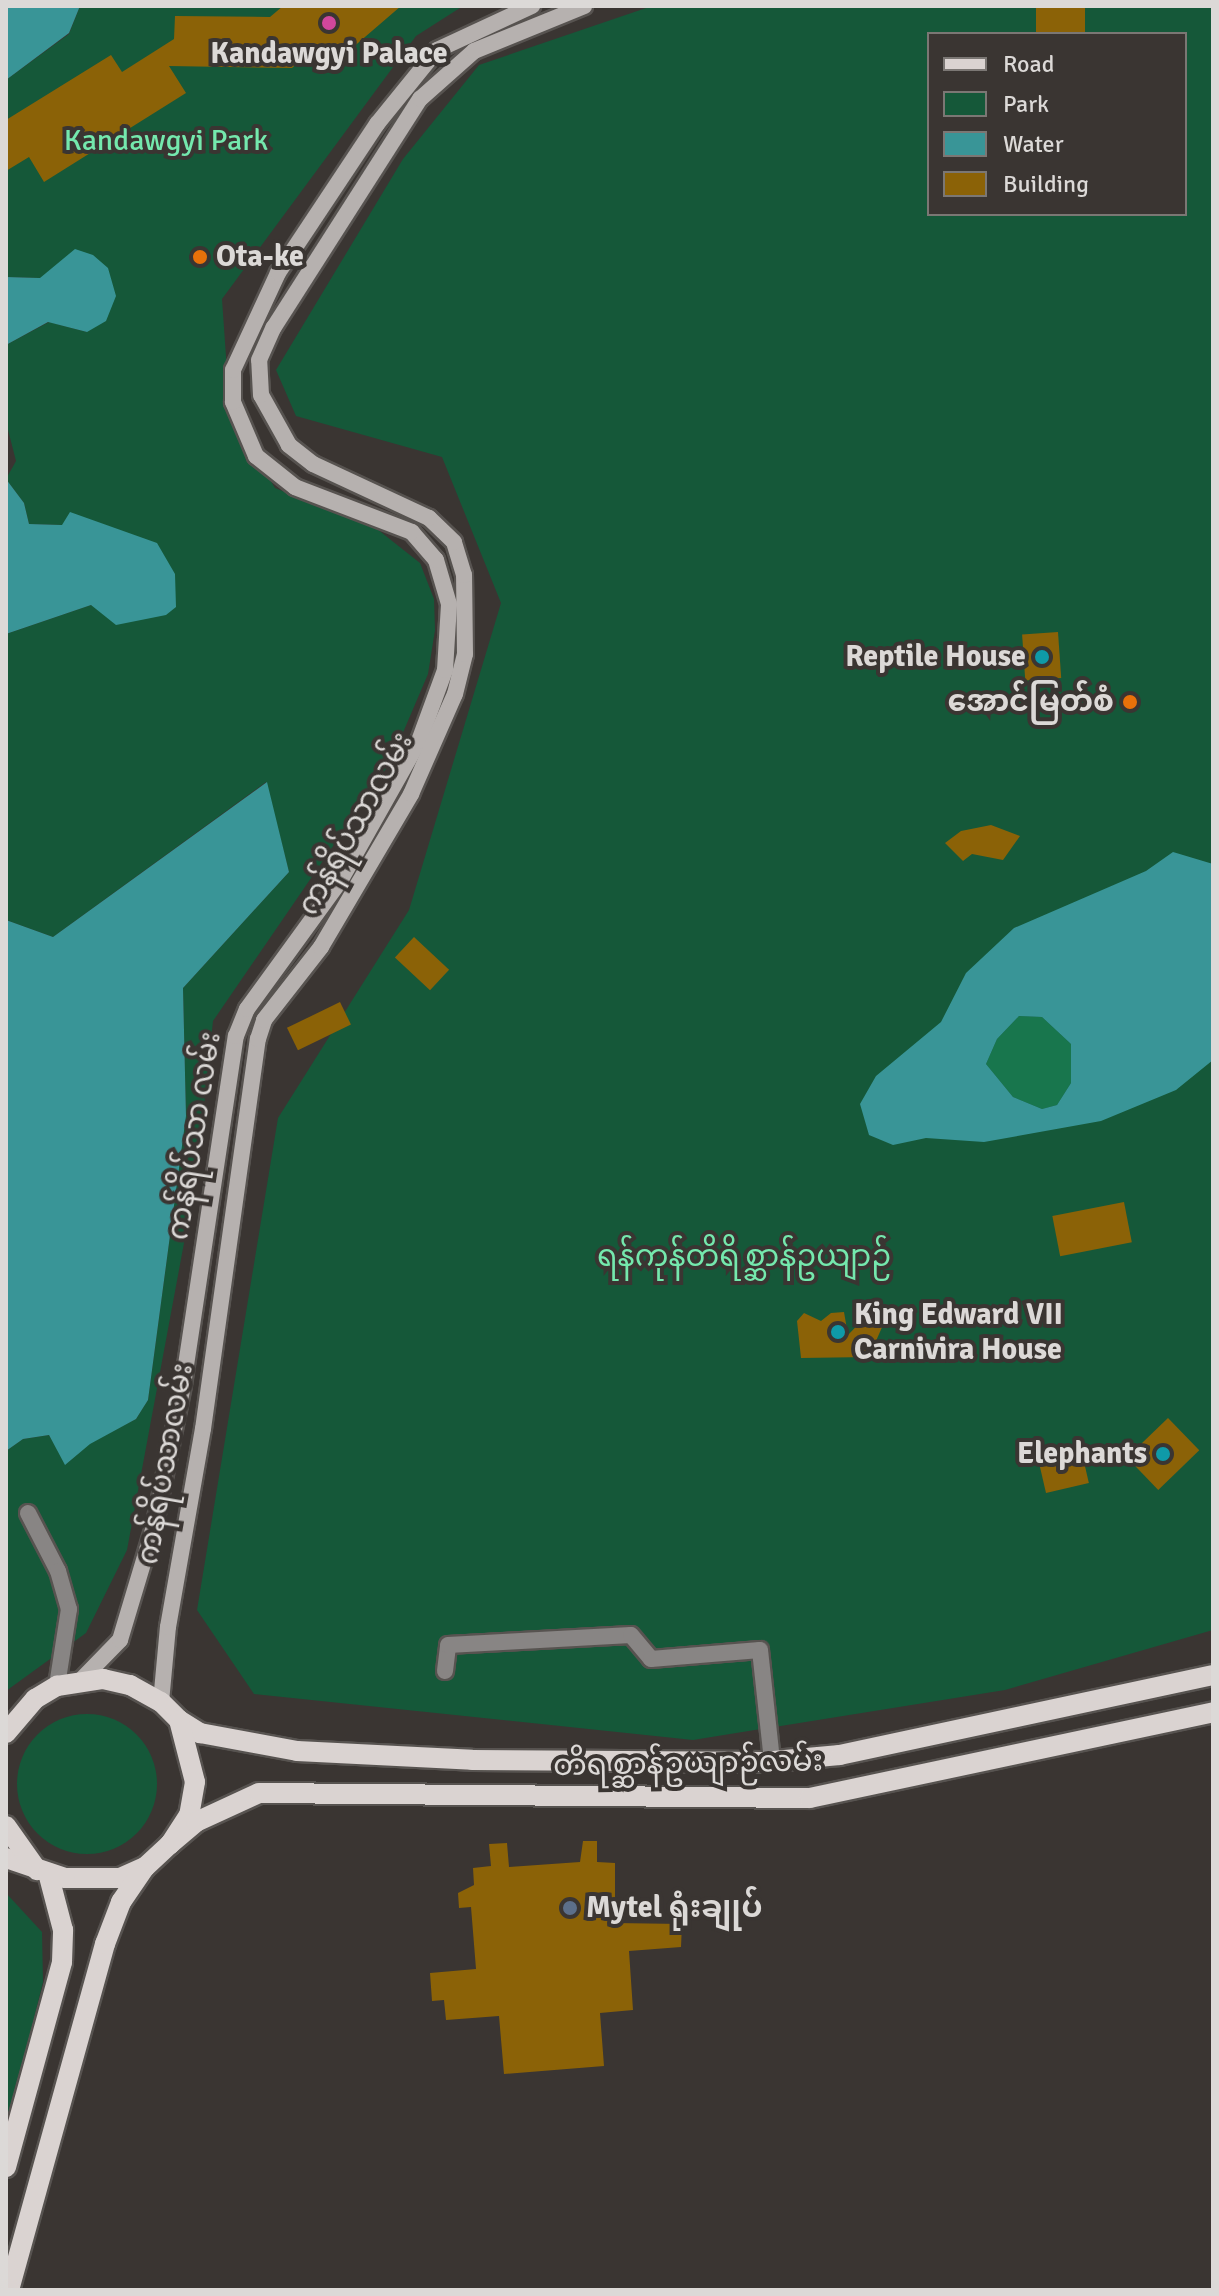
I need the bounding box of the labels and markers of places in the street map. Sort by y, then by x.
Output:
marker: Kandawgyi Palace [320,14,338,32]
place label: Kandawgyi Palace [210,36,448,72]
place label: Ota-ke [216,239,304,275]
marker: Ota-ke [191,248,209,266]
place label: Reptile House [845,639,1026,675]
marker: Reptile House [1033,648,1051,666]
place label: အောင်မြတ်စံ [948,684,1114,720]
marker: အောင်မြတ်စံ [1121,693,1139,711]
place label: King Edward VII Carnivira House [854,1297,1063,1368]
marker: King Edward VII Carnivira House [829,1323,847,1341]
place label: Elephants [1017,1436,1147,1472]
marker: Elephants [1154,1445,1172,1463]
place label: Mytel ရုံးချုပ် [586,1890,763,1926]
marker: Mytel ရုံးချုပ် [561,1899,579,1917]

